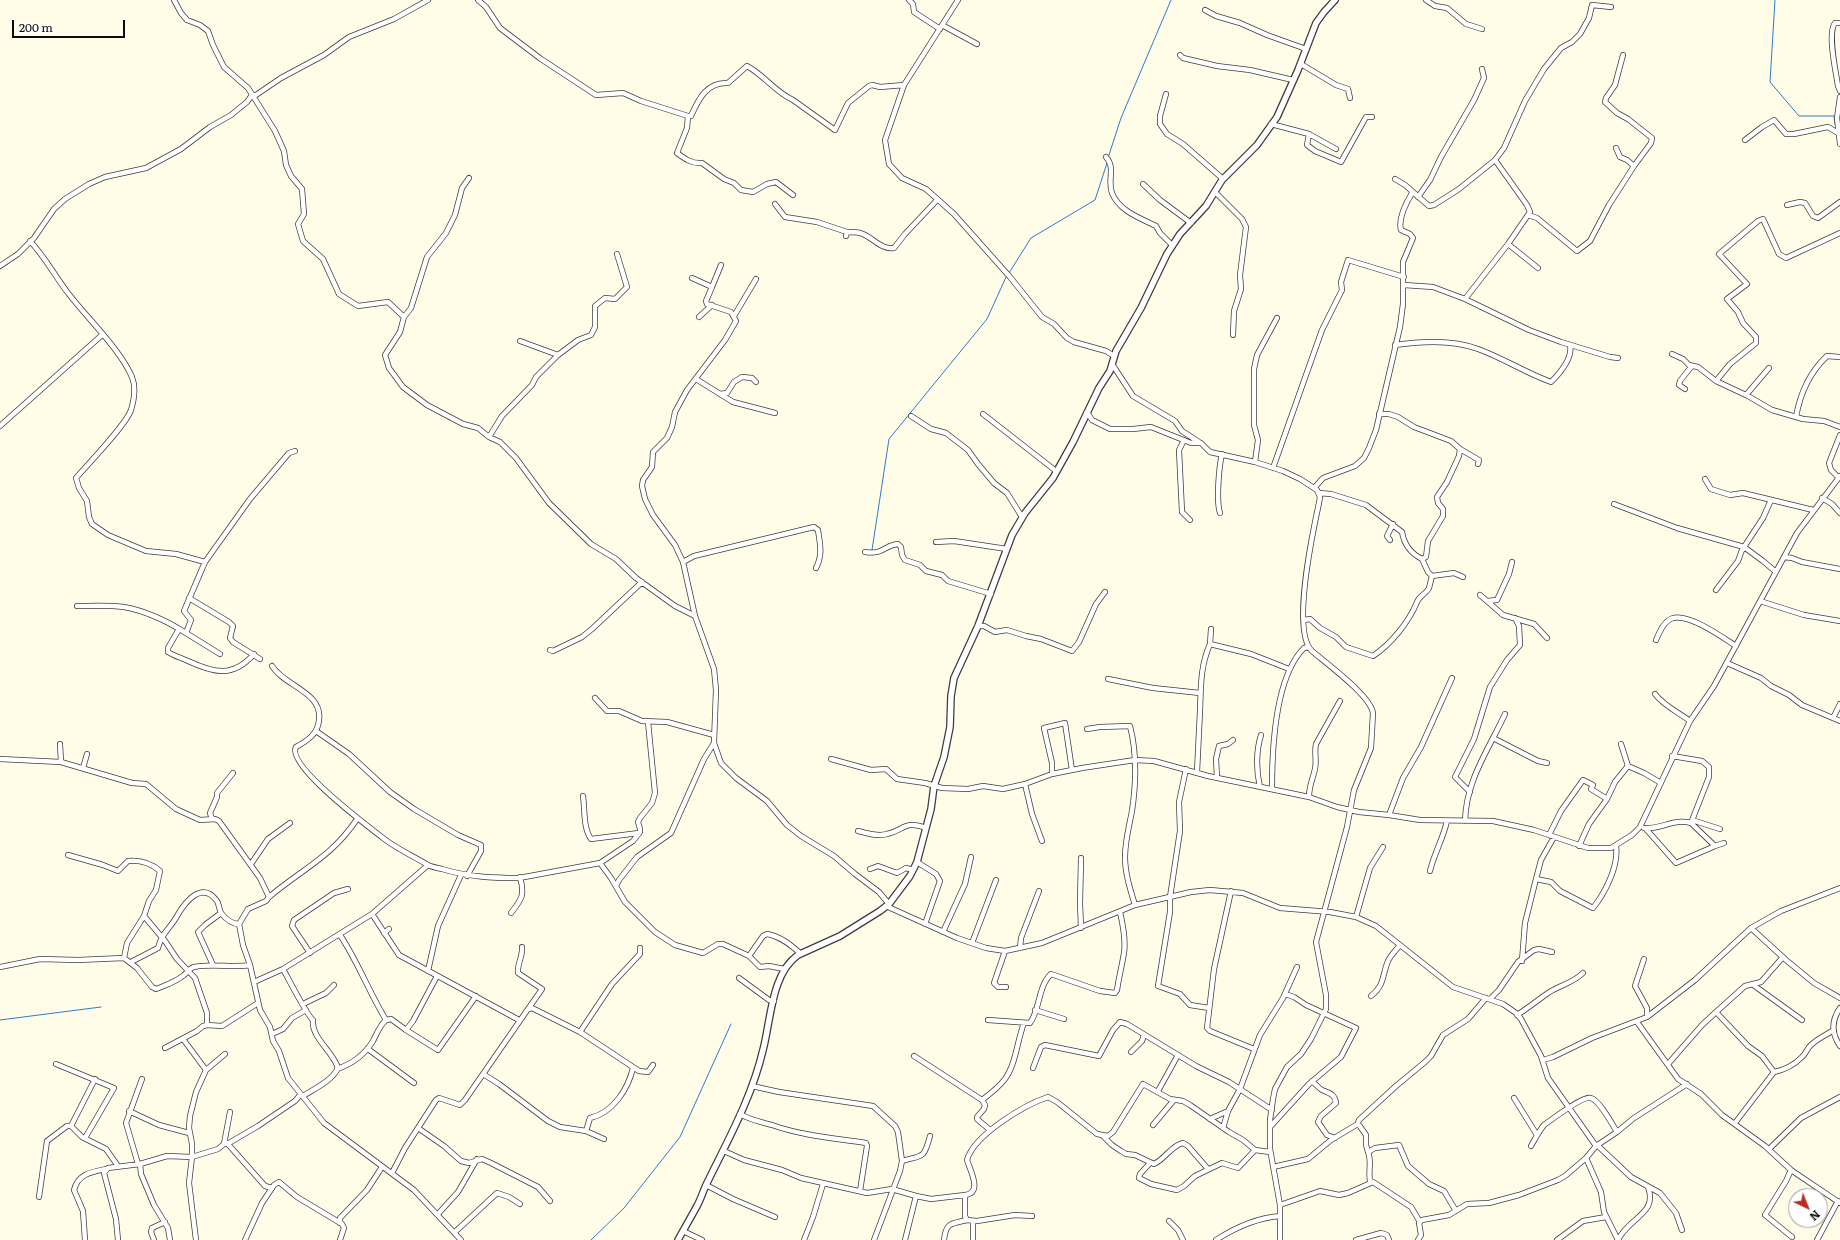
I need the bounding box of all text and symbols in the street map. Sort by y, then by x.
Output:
scale bar [14,12,127,38]
text: 200 m [19,18,53,36]
north arrow [1788,1188,1828,1228]
text: N [1807,1207,1824,1225]

